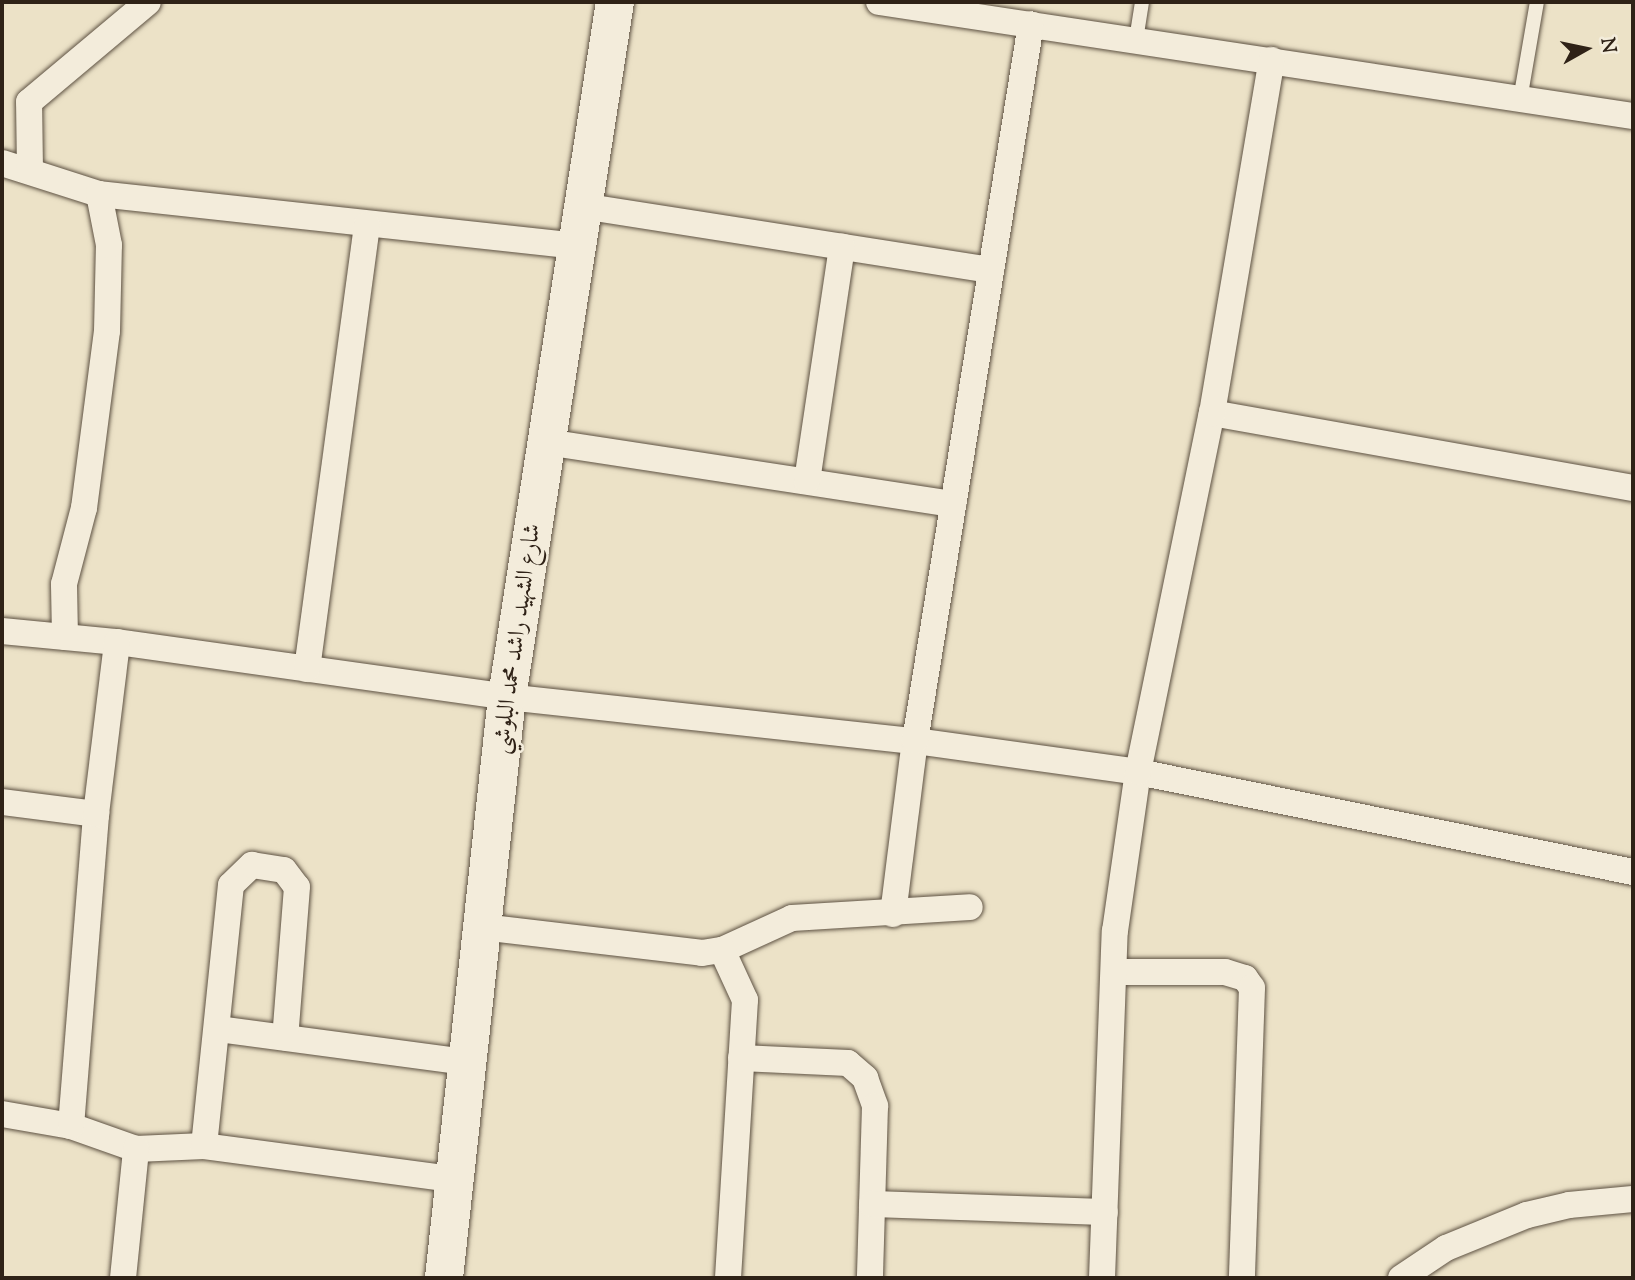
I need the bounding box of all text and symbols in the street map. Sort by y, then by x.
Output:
north arrow [1551,14,1621,84]
text: N [1593,36,1622,55]
street label: شارع الشهيد راشد محمد البلوشي [488,522,548,756]

